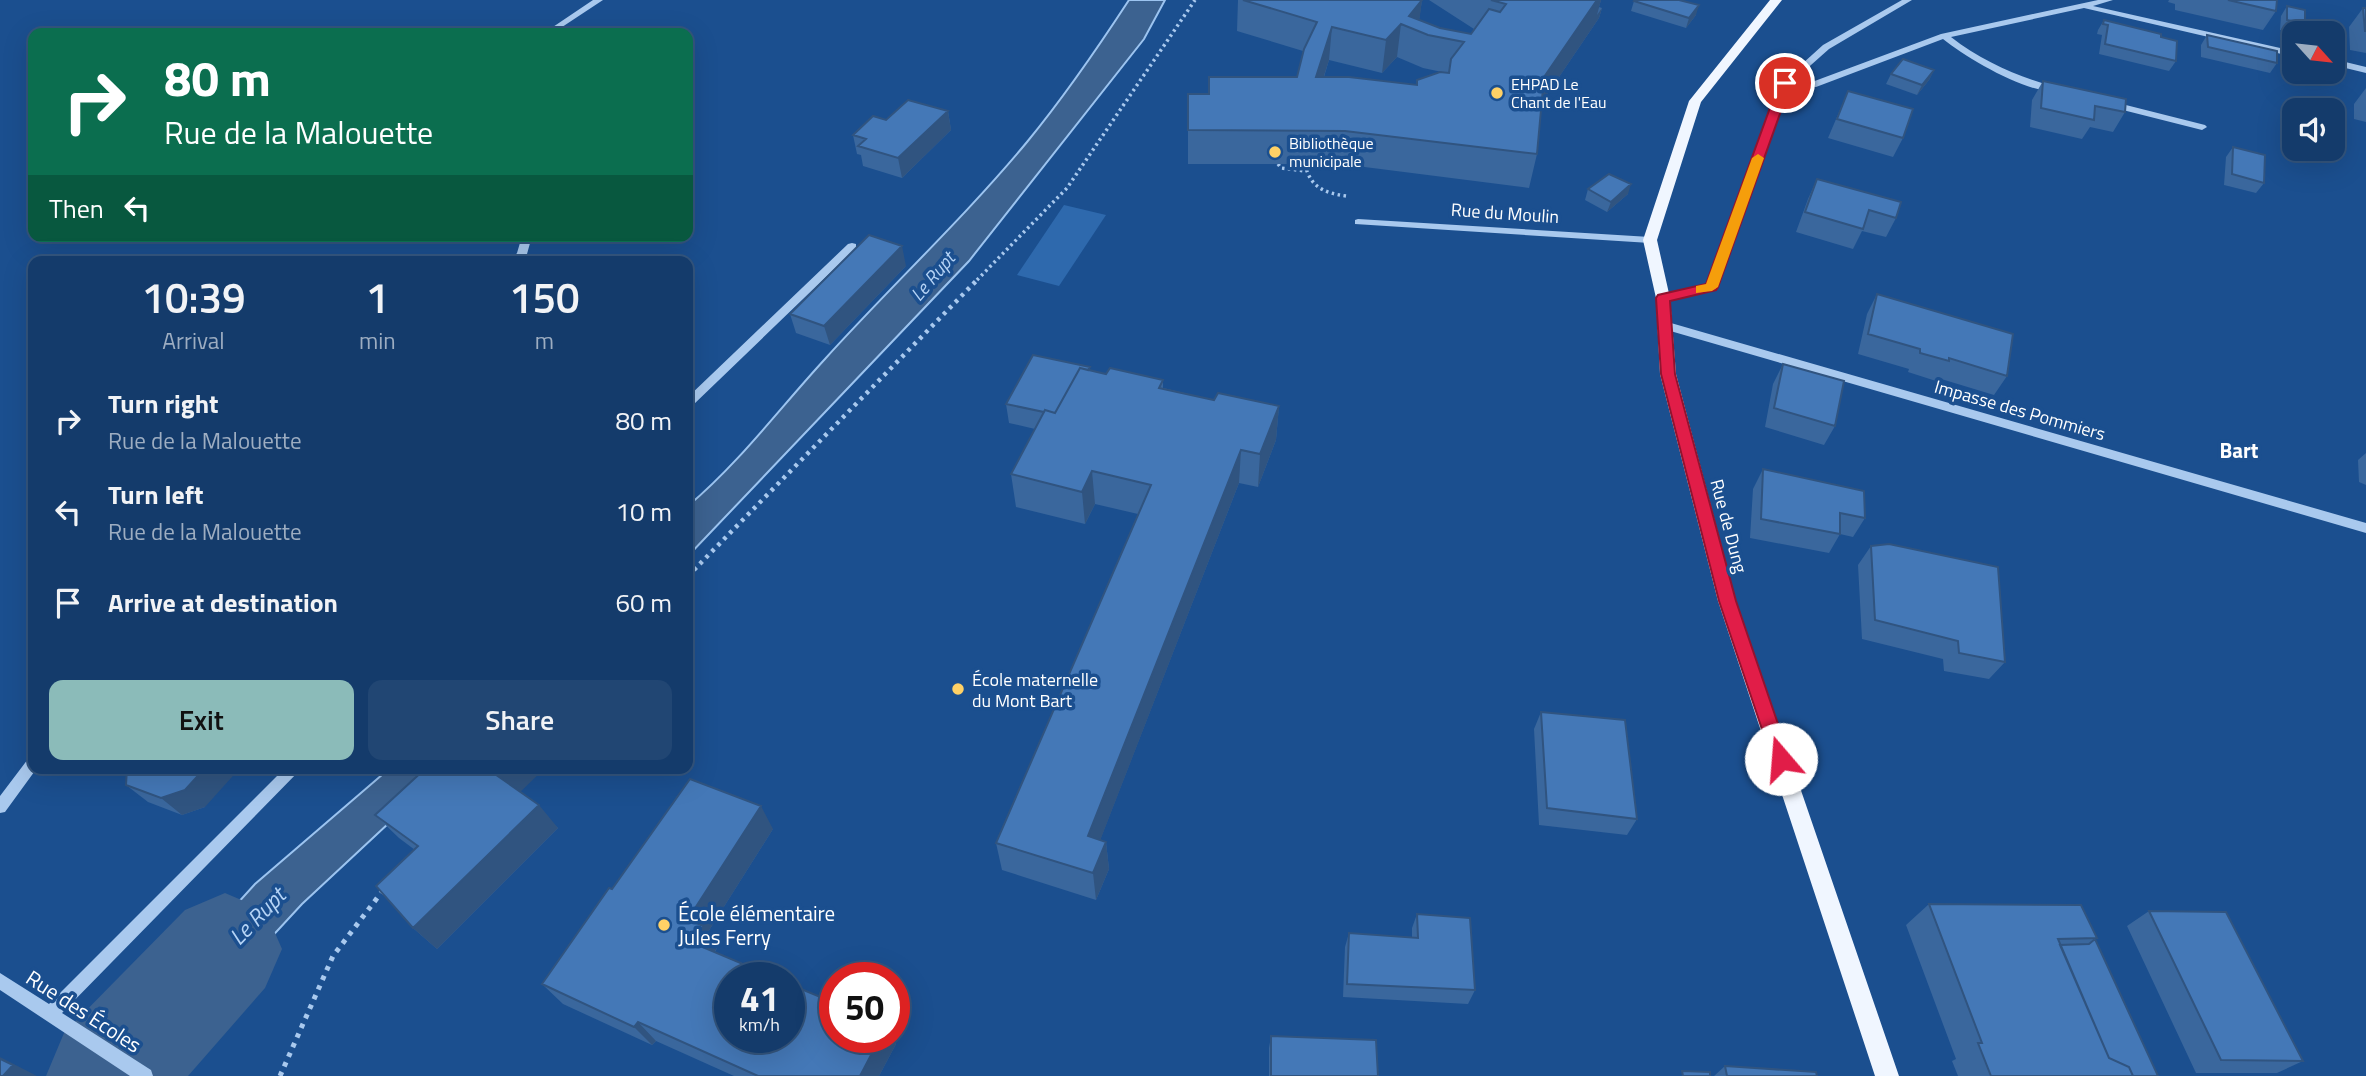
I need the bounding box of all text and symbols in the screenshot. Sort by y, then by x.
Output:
north arrow [2282,21,2345,84]
map controls [2282,21,2345,161]
text: 80 m [164,40,271,115]
pin [1755,53,1815,113]
icon: right [49,56,140,147]
icon: arrive [1766,64,1804,102]
place label: EHPAD Le Chant de l'Eau [1511,72,1606,114]
marker: EHPAD Le Chant de l'Eau [1489,85,1505,101]
button: sound [2282,98,2345,161]
text: Rue de la Malouette [164,108,433,156]
place label: Bibliothèque municipale [1289,131,1374,173]
marker: Bibliothèque municipale [1267,144,1283,160]
text: Then [49,189,104,228]
icon: left [118,189,156,227]
street label: Rue du Moulin [1450,196,1560,230]
water label: Le Rupt [903,244,963,307]
text: 10:39 [141,265,246,329]
text: 1 [366,265,389,329]
text: 150 [509,265,580,329]
text: Arrival [162,323,225,358]
text: min [359,323,396,358]
text: m [535,323,554,358]
street label: Impasse des Pommiers [1931,373,2109,447]
text: Turn right [108,384,219,423]
text: 80 m [615,401,672,440]
icon: right [49,402,87,440]
text: Rue de la Malouette [108,423,302,458]
district label: Bart [2220,434,2259,466]
text: Turn left [108,475,203,514]
street label: Rue de Dung [1703,476,1755,576]
text: 10 m [615,492,672,531]
icon: left [49,493,87,531]
text: Rue de la Malouette [108,514,302,549]
text: Arrive at destination [108,583,338,622]
text: 60 m [615,583,672,622]
icon: arrive [49,584,87,622]
place label: École maternelle du Mont Bart [972,666,1098,714]
button: Exit [49,680,354,760]
button: Share [368,680,672,760]
marker: École maternelle du Mont Bart [950,681,966,697]
position arrow [1744,722,1818,796]
water label: Le Rupt [221,877,295,953]
place label: École élémentaire Jules Ferry [678,897,835,953]
marker: École élémentaire Jules Ferry [656,917,672,933]
street label: Rue des Écoles [20,962,148,1060]
speed limit sign: 50 [819,962,910,1053]
text: 41 [740,971,779,1025]
text: km/h [739,1011,780,1038]

